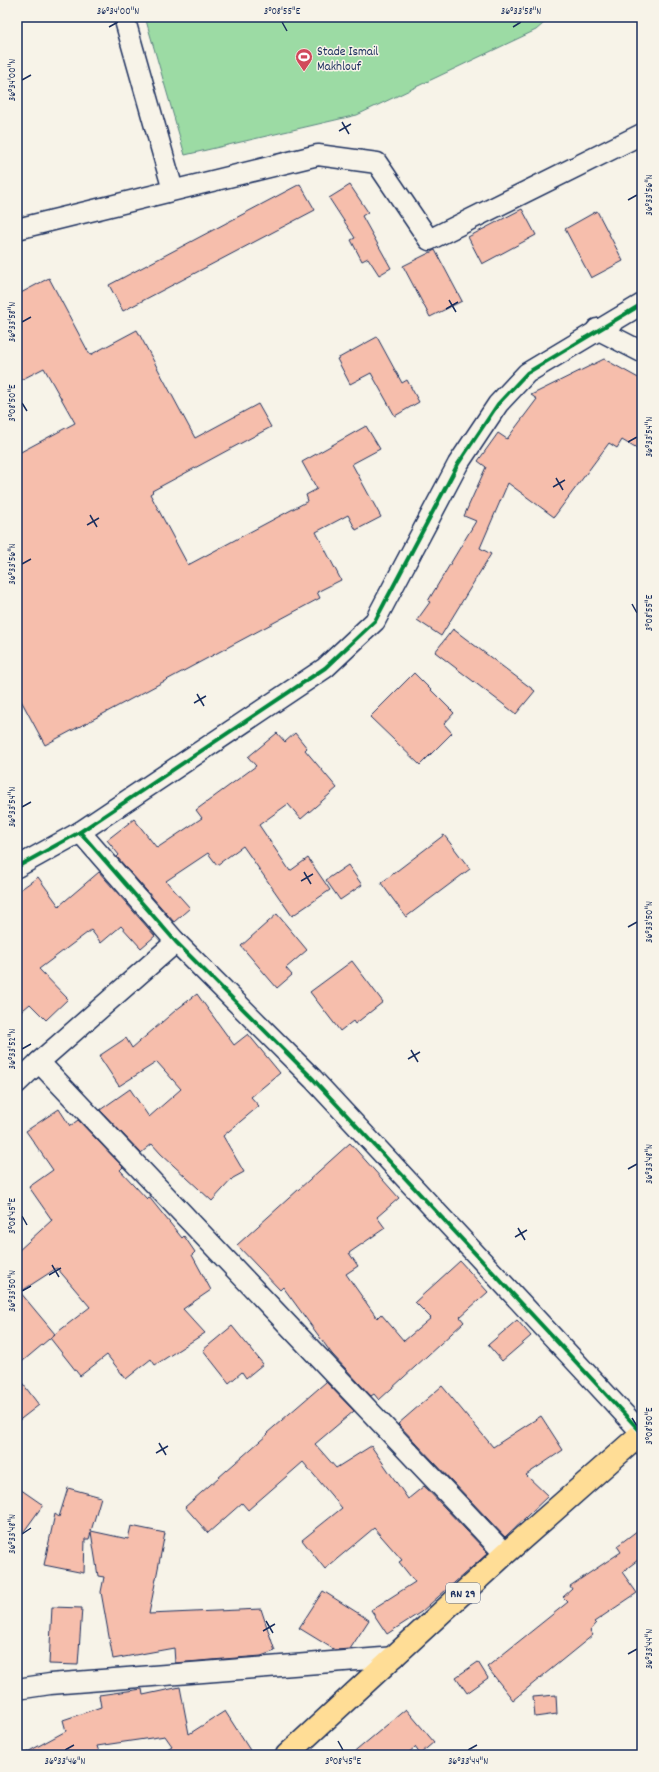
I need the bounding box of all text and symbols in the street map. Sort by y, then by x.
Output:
text: 36°34'00"N [97,5,139,19]
text: 3°08'55"E [264,5,301,19]
text: 36°33'58"N [501,5,541,19]
place label: Stade Ismail Makhlouf [317,43,378,77]
sports icon: Stade Ismail Makhlouf [294,47,314,72]
text: 36°34'00"N [6,59,20,101]
text: 36°33'56"N [643,174,657,216]
text: 36°33'58"N [6,302,20,342]
text: 3°08'50"E [6,384,20,422]
text: 36°33'54"N [643,417,657,457]
text: 36°33'56"N [6,543,20,585]
text: 3°08'55"E [643,594,657,631]
text: 36°33'54"N [6,787,20,827]
text: 36°33'50"N [643,901,657,943]
text: 36°33'52"N [6,1028,20,1069]
text: 36°33'48"N [643,1144,657,1184]
text: 3°08'45"E [6,1198,20,1234]
text: 36°33'50"N [6,1270,20,1312]
text: 3°08'50"E [643,1407,657,1445]
text: 36°33'48"N [6,1514,20,1554]
road number: RN 29 [446,1583,480,1603]
text: 36°33'44"N [643,1629,657,1669]
text: 36°33'46"N [45,1755,86,1769]
text: 3°08'45"E [325,1755,361,1769]
text: 36°33'44"N [448,1755,488,1769]

